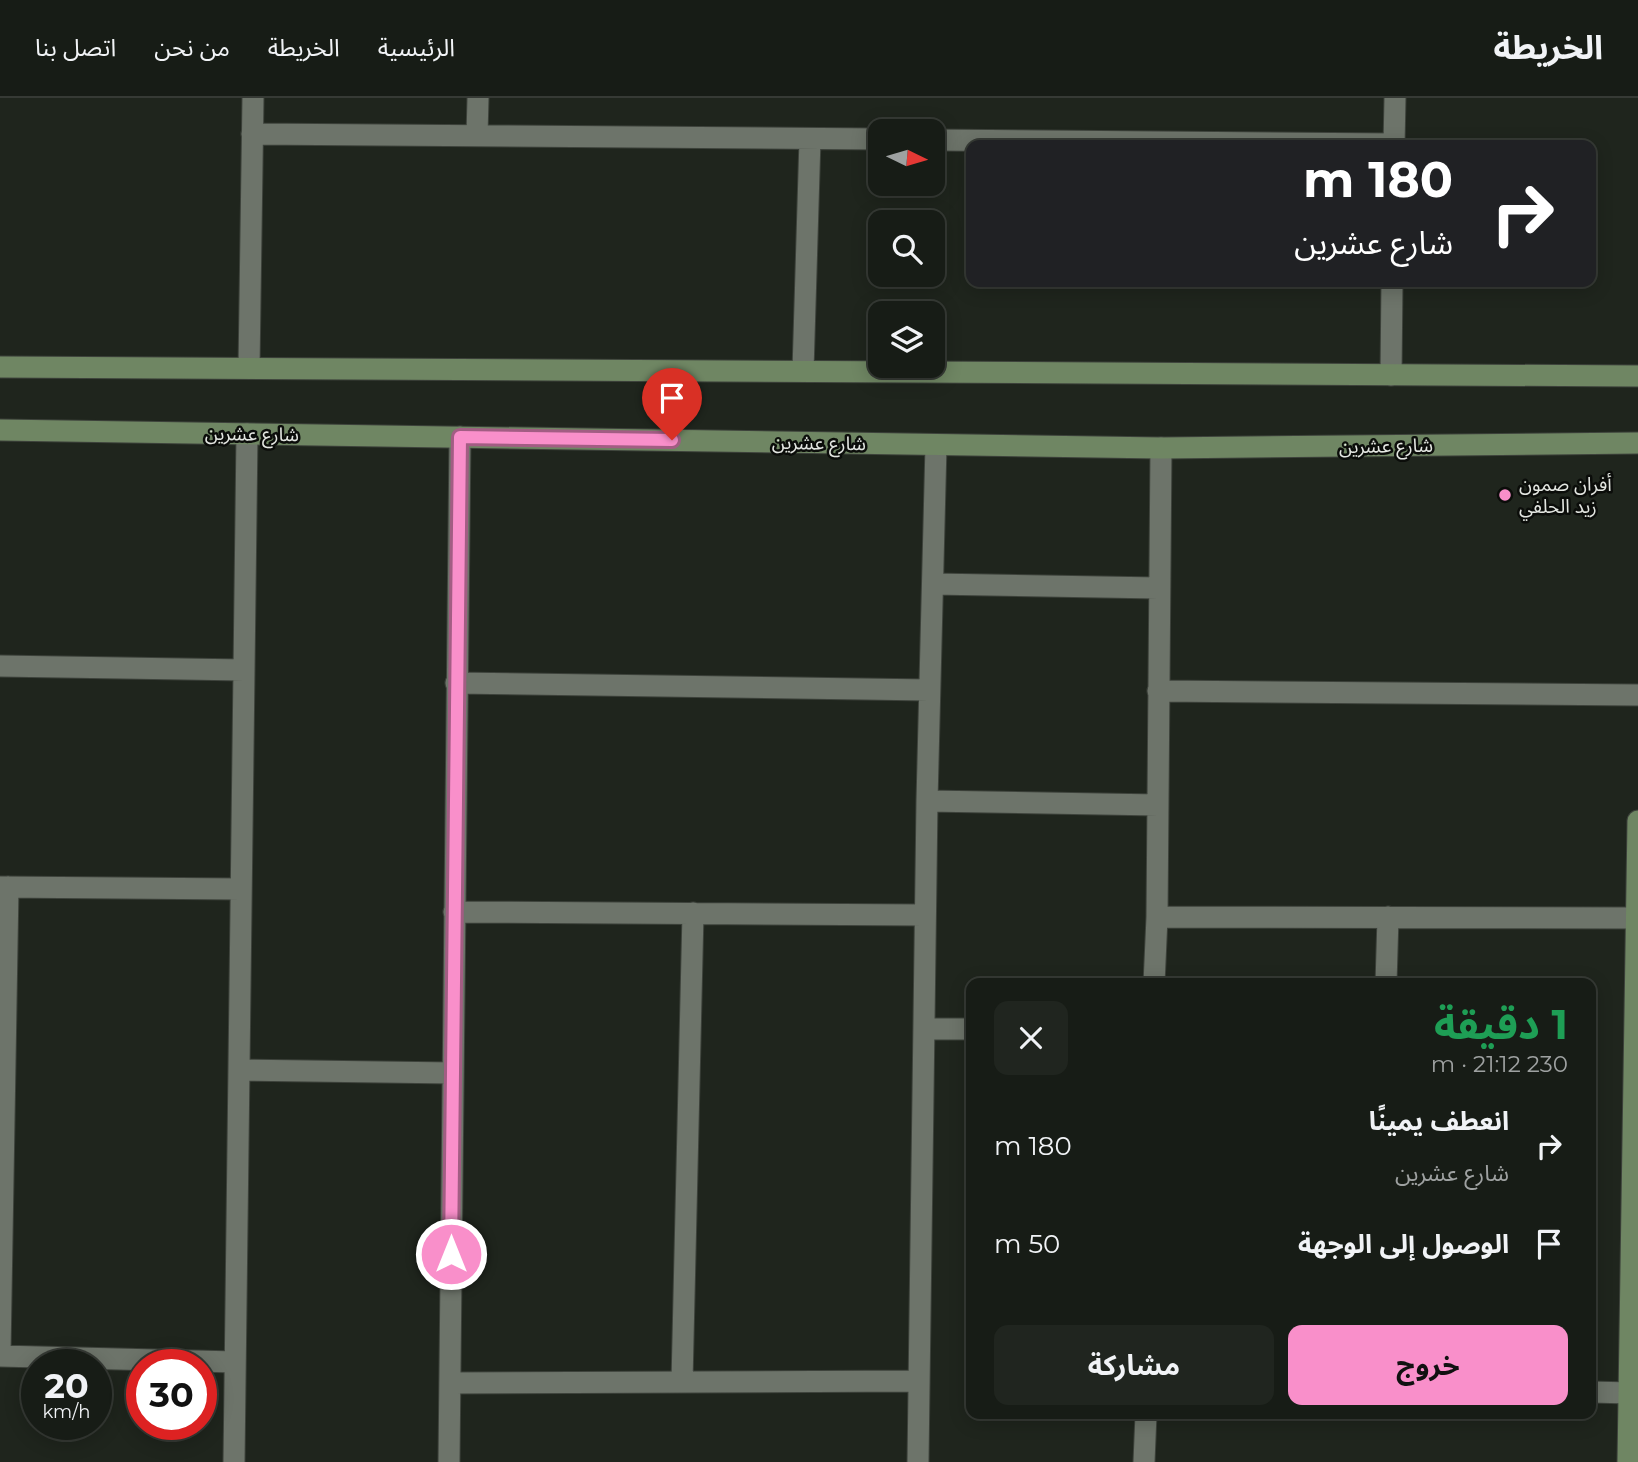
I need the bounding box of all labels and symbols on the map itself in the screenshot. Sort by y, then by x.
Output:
north arrow [868,119,945,196]
pin [642,368,702,440]
street label: شارع عشرين [205,422,299,448]
street label: شارع عشرين [772,431,866,457]
street label: شارع عشرين [1339,434,1433,460]
place label: أفران صمون زيد الحلفي [1519,473,1612,521]
marker: أفران صمون زيد الحلفي [1497,487,1513,503]
position arrow [414,1217,488,1291]
speed limit sign: 30 [126,1349,217,1440]

